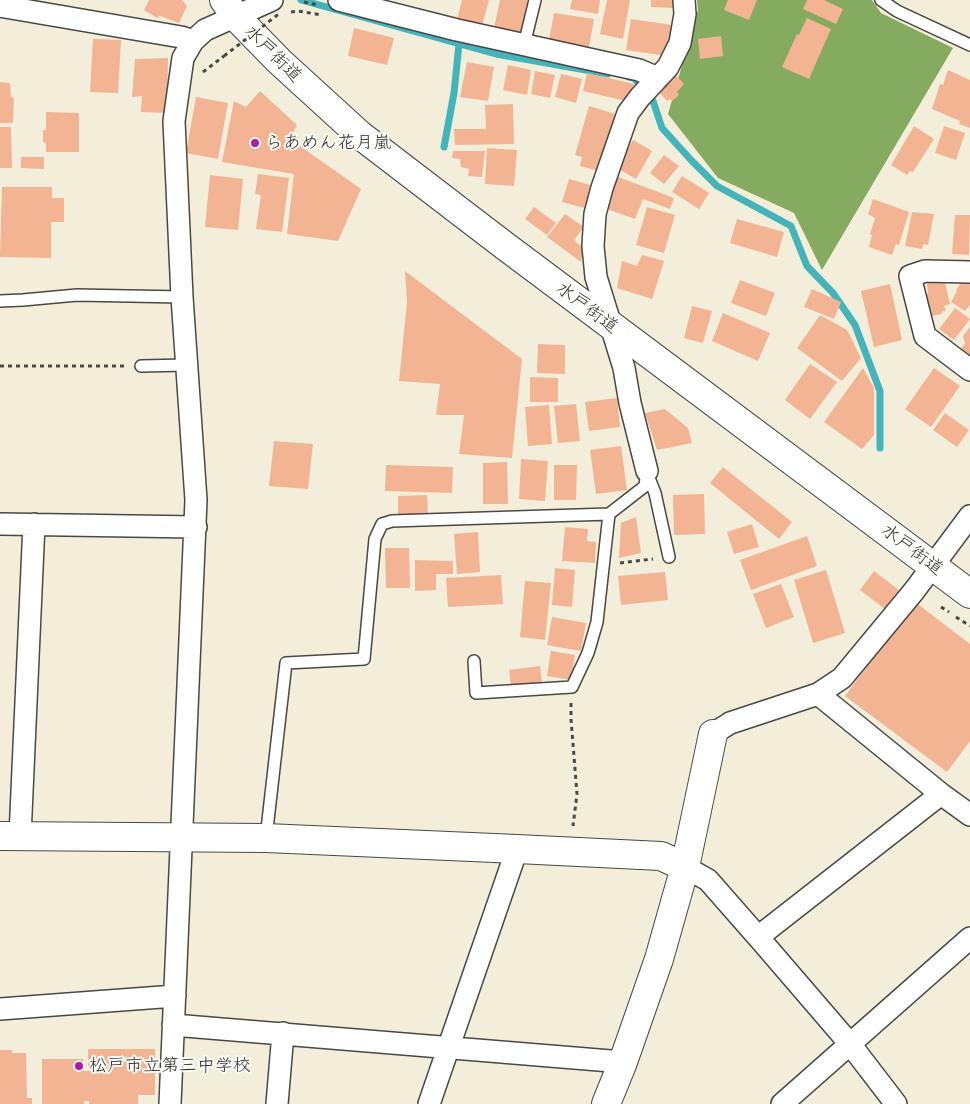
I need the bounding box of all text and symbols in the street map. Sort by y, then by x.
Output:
street label: 水戸街道 [240,21,306,87]
place label: らあめん花月嵐 [265,132,391,154]
marker: らあめん花月嵐 [249,137,261,149]
street label: 水戸街道 [552,278,622,338]
street label: 水戸街道 [877,520,947,580]
place label: 松戸市立第三中学校 [89,1055,251,1077]
marker: 松戸市立第三中学校 [73,1060,85,1072]

